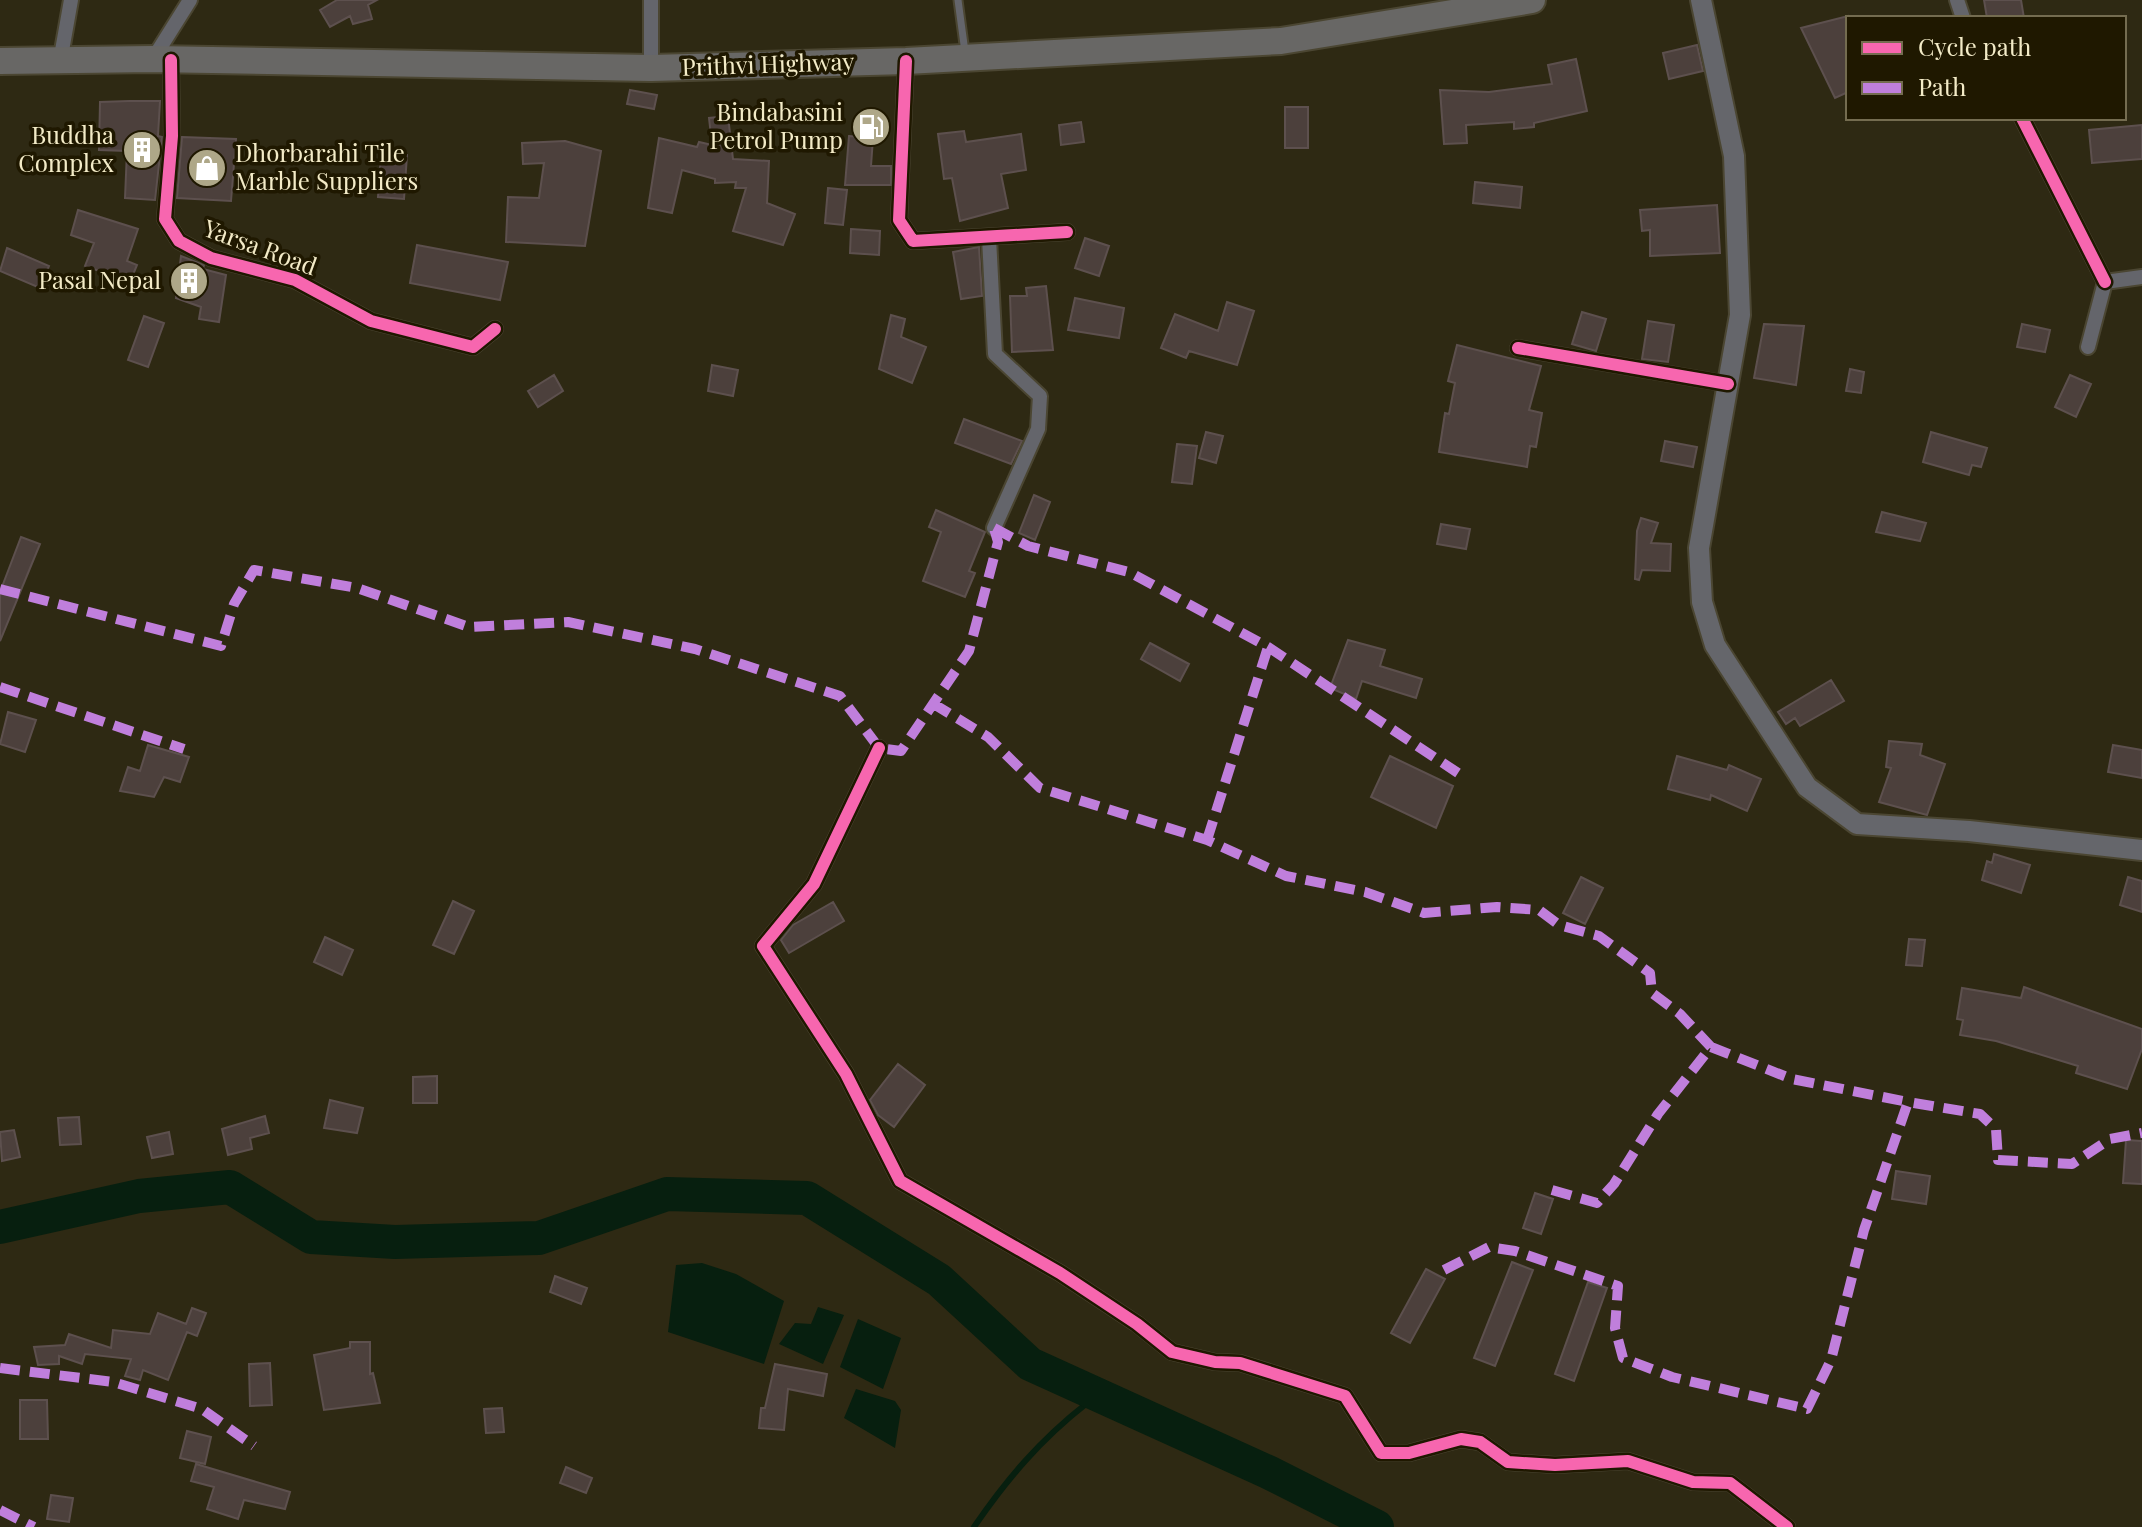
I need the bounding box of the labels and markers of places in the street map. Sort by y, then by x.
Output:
place label: Bindabasini Petrol Pump [709,95,843,155]
fuel station icon: Bindabasini Petrol Pump [850,106,892,148]
place label: Buddha Complex [18,118,115,178]
building icon: Buddha Complex [121,129,163,171]
place label: Dhorbarahi Tile Marble Suppliers [235,136,418,196]
shop icon: Dhorbarahi Tile Marble Suppliers [186,147,228,189]
building icon: Pasal Nepal [168,260,210,302]
place label: Pasal Nepal [38,263,161,295]

